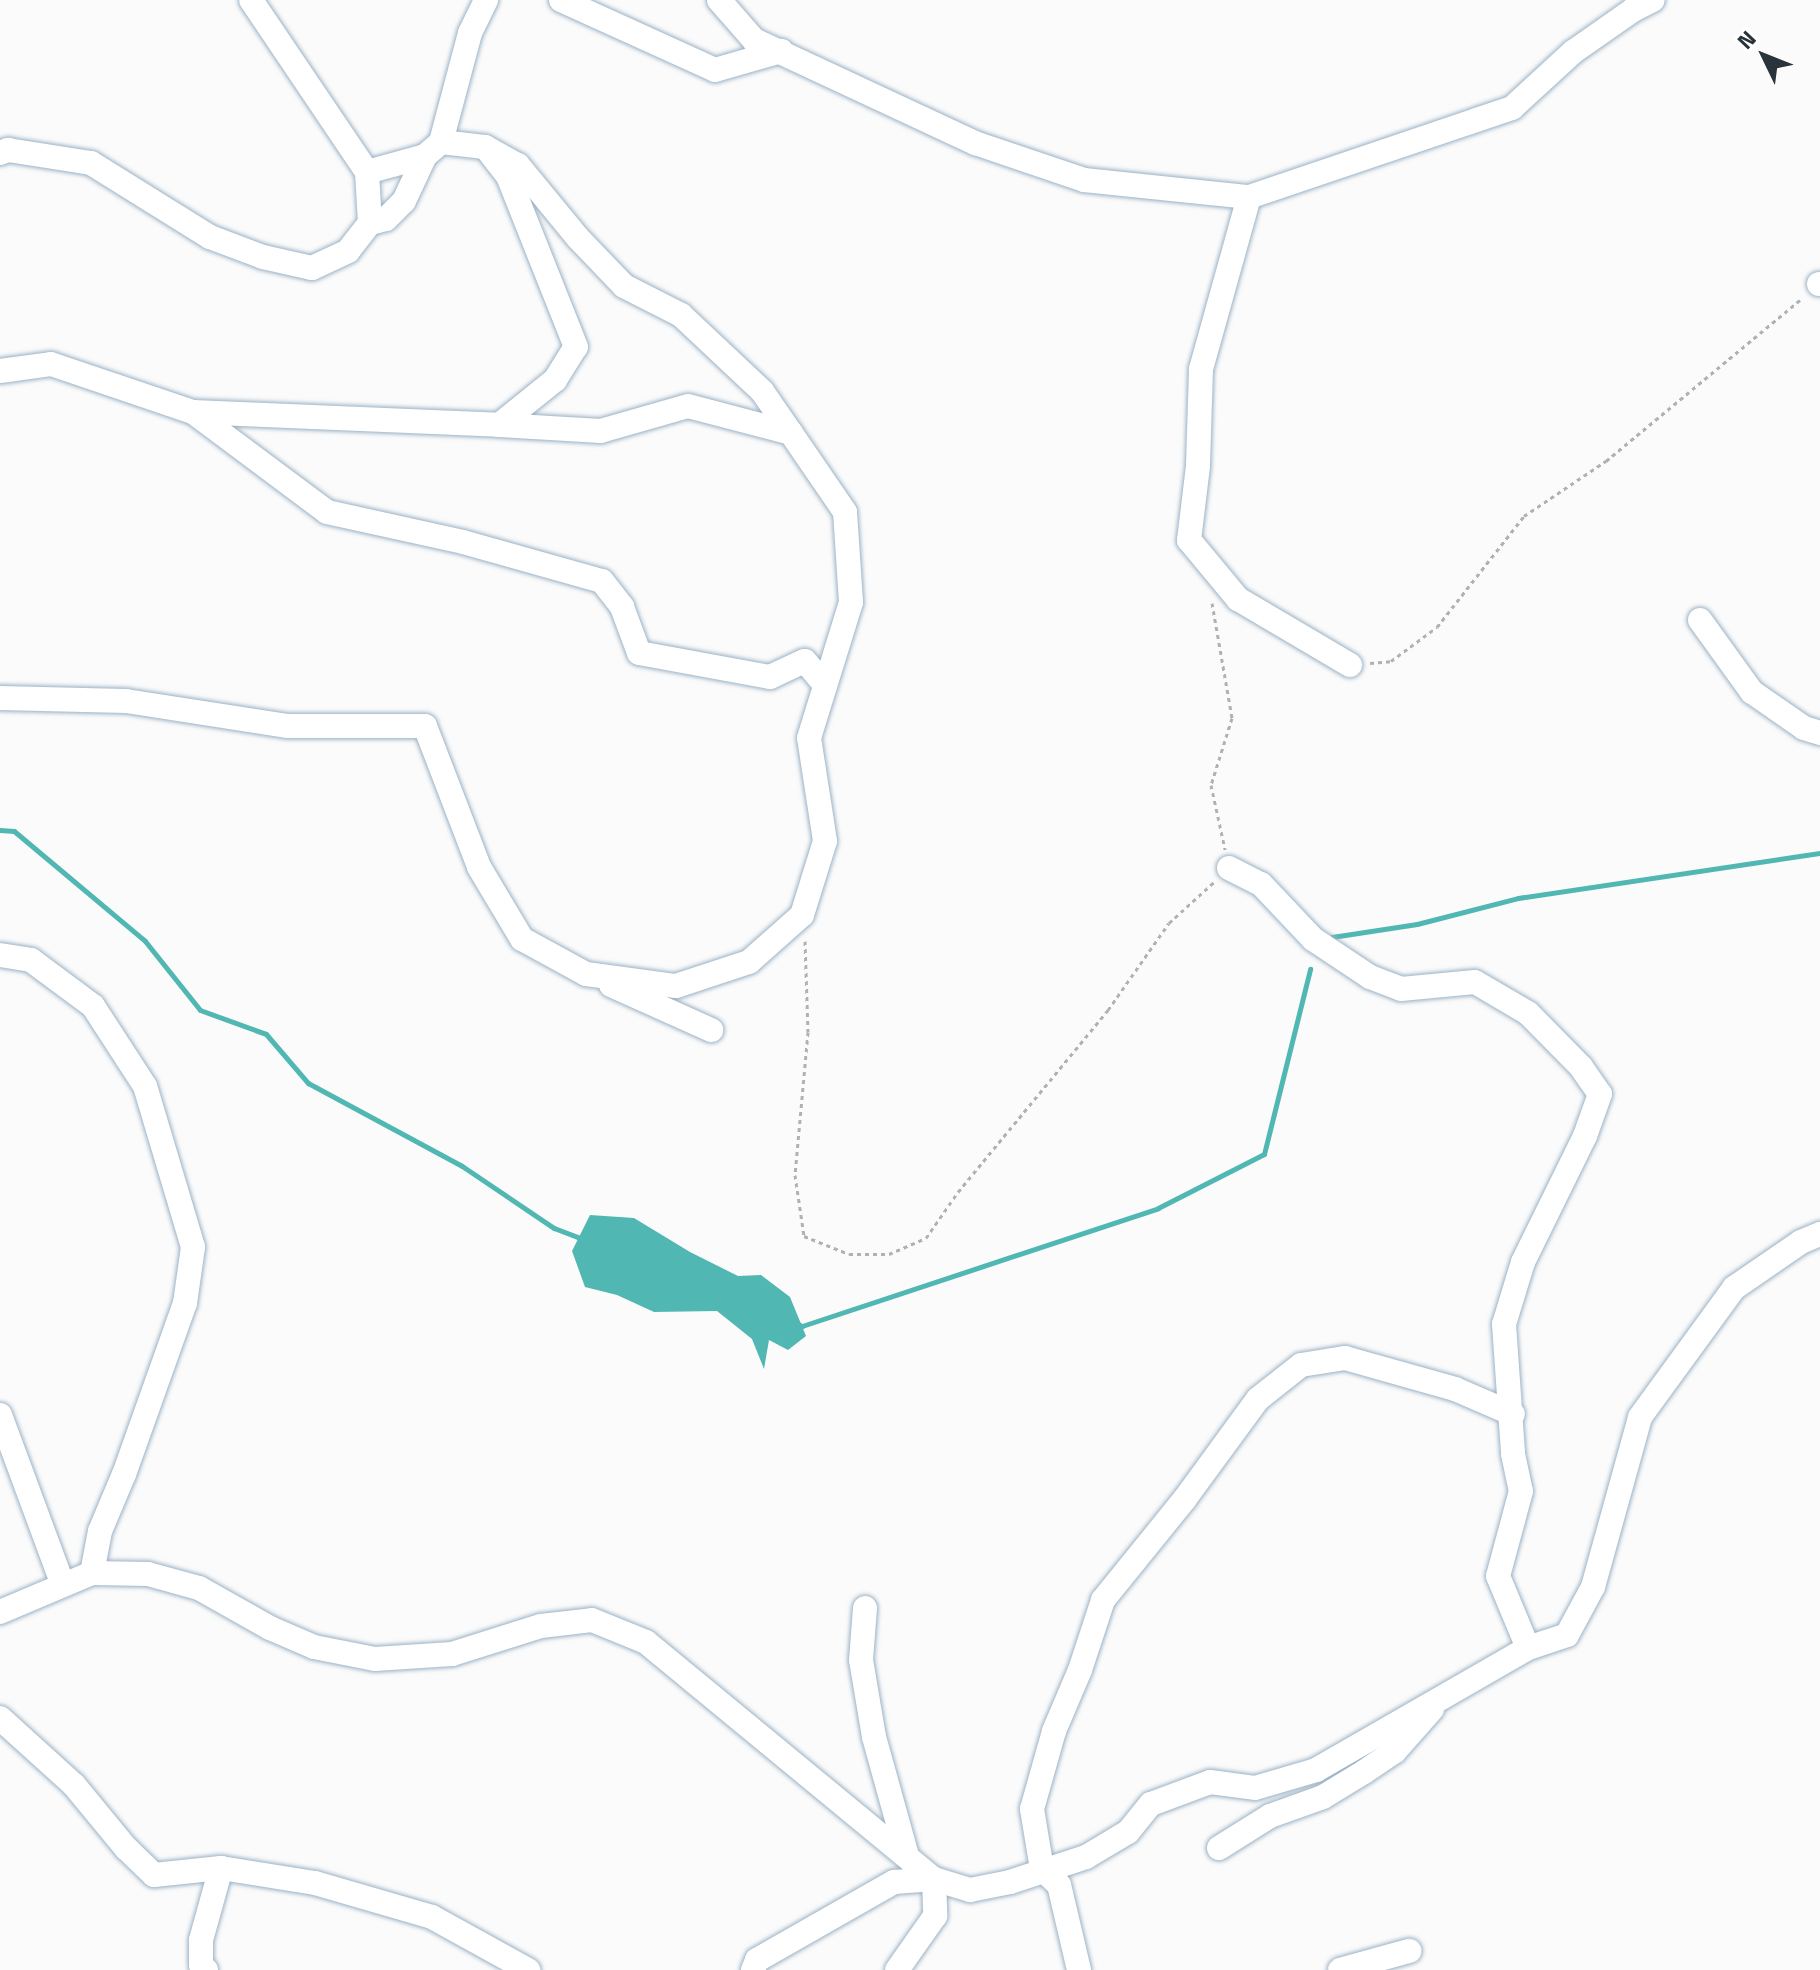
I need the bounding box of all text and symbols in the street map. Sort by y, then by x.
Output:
north arrow [1724,16,1804,96]
text: N [1729,22,1764,57]

